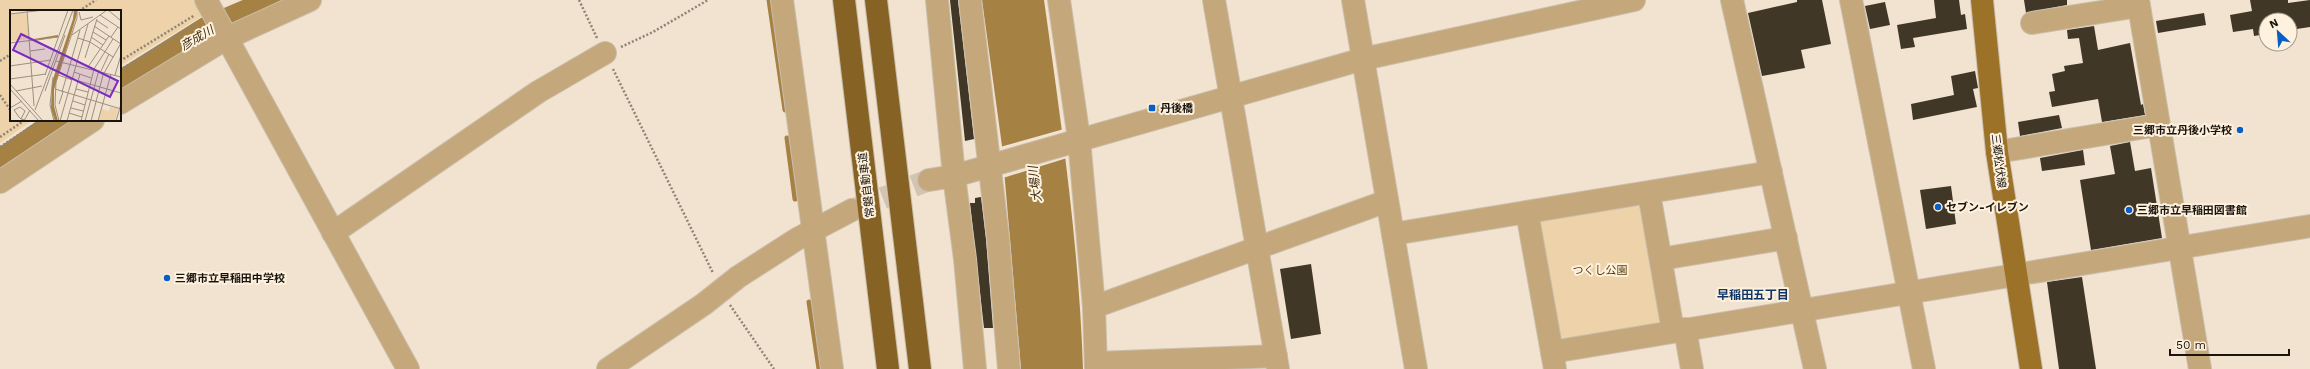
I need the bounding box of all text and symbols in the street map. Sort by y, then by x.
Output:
inset map [10,10,121,121]
north arrow [2258,12,2298,52]
text: N [2267,16,2280,31]
water label: 彦成川 [178,22,218,53]
place label: 丹後橋 [1160,102,1193,115]
marker: 丹後橋 [1147,103,1157,113]
place label: 三郷市立丹後小学校 [2133,124,2232,137]
marker: 三郷市立丹後小学校 [2235,125,2245,135]
street label: 三郷松伏線 [1989,133,2008,189]
street label: 常磐自動車道 [856,151,877,218]
water label: 大場川 [1026,163,1044,203]
place label: セブン-イレブン [1946,201,2029,214]
marker: セブン-イレブン [1933,202,1943,212]
place label: 三郷市立早稲田図書館 [2137,204,2247,217]
marker: 三郷市立早稲田図書館 [2124,205,2134,215]
park label: つくし公園 [1573,264,1628,277]
place label: 三郷市立早稲田中学校 [175,272,285,285]
marker: 三郷市立早稲田中学校 [162,273,172,283]
district label: 早稲田五丁目 [1717,288,1789,302]
scale bar [2170,331,2289,357]
text: 50 m [2176,338,2206,352]

